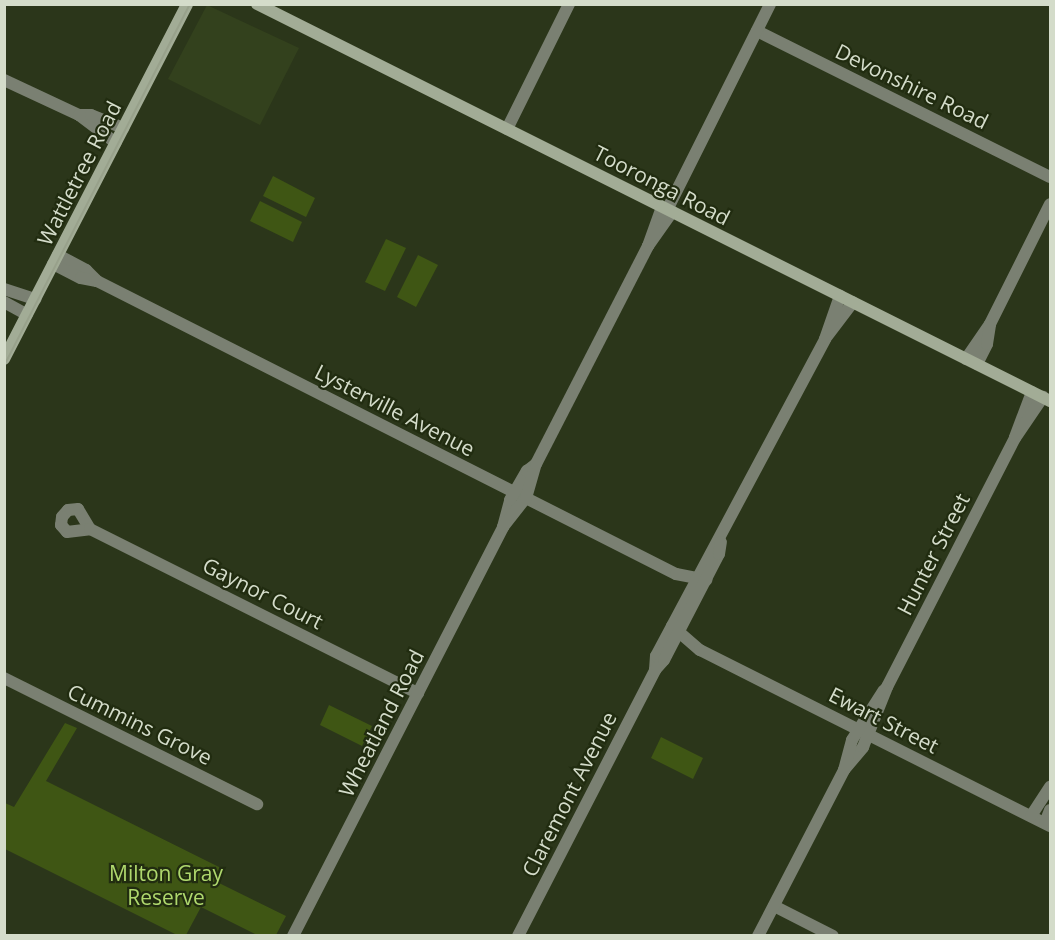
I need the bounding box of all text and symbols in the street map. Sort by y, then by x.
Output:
street label: Devonshire Road [831,38,993,134]
street label: Wattletree Road [32,97,126,249]
street label: Tooronga Road [590,140,734,230]
street label: Lysterville Avenue [311,359,479,461]
street label: Hunter Street [892,489,974,619]
street label: Gaynor Court [199,552,327,634]
street label: Wheatland Road [333,645,429,801]
street label: Cummins Grove [64,678,216,770]
street label: Ewart Street [825,682,943,758]
street label: Claremont Avenue [517,707,621,881]
park label: Milton Gray Reserve [109,860,223,910]

